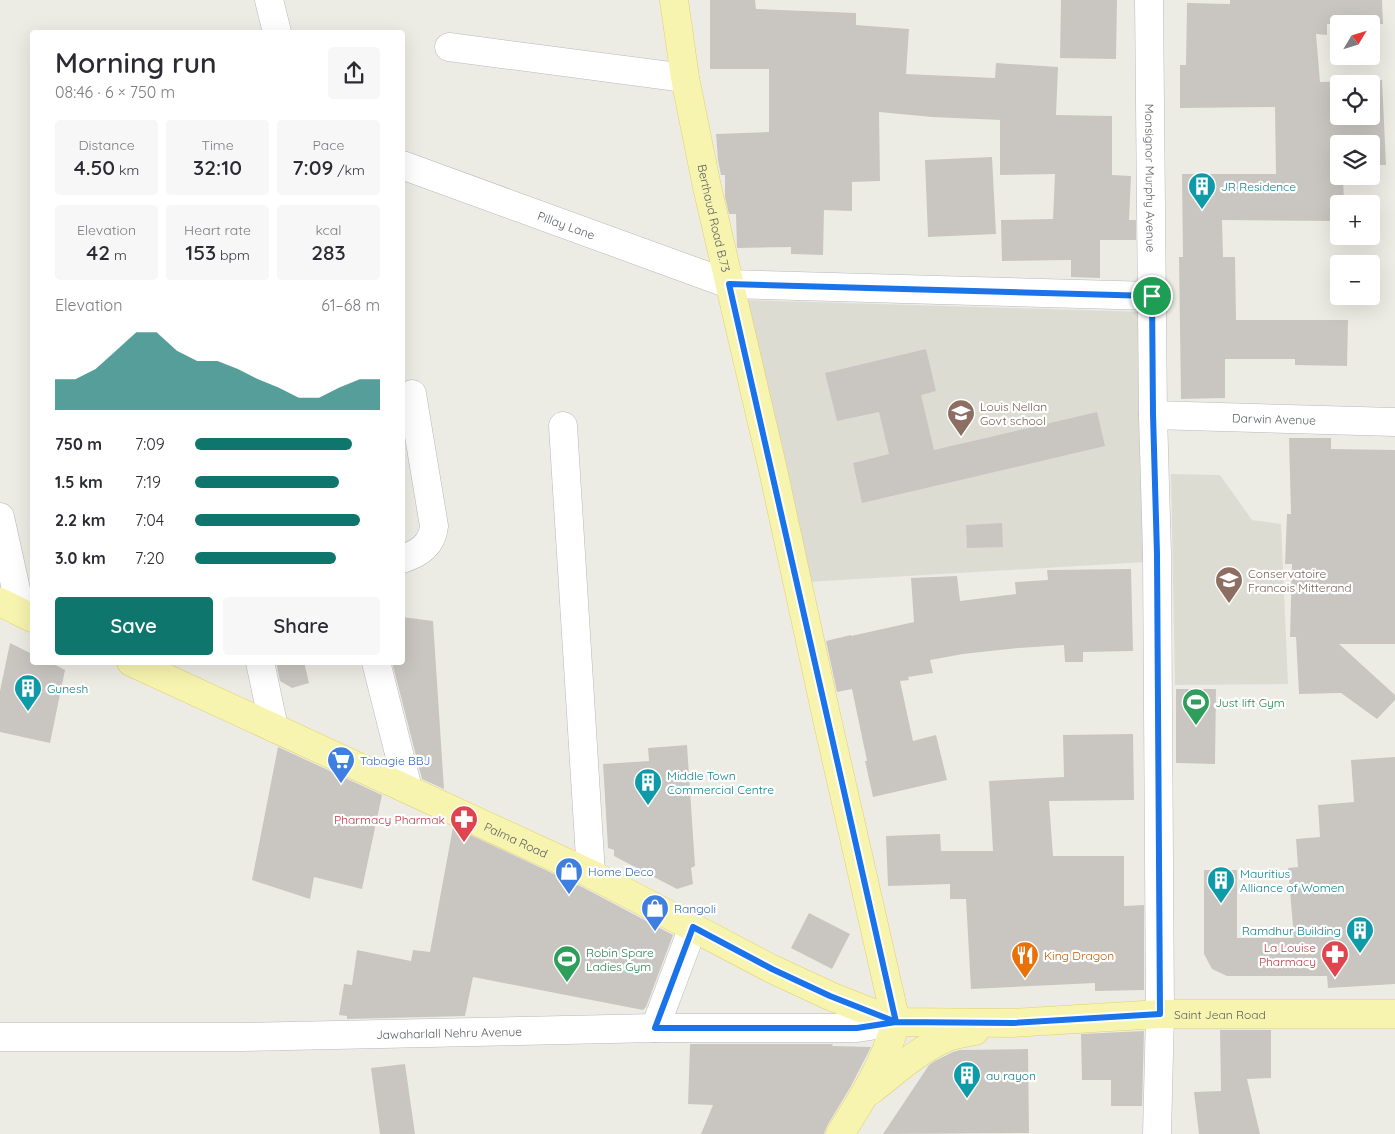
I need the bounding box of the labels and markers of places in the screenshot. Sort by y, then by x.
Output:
building icon: JR Residence [1187,171,1217,210]
place label: JR Residence [1221,179,1296,194]
pin [1131,275,1173,317]
school or university icon: Louis Nellan Govt school [946,398,976,437]
place label: Louis Nellan Govt school [980,399,1047,428]
school or university icon: Conservatoire Francois Mitterand [1214,565,1244,604]
place label: Conservatoire Francois Mitterand [1248,566,1352,595]
building icon: Gunesh [13,673,43,712]
place label: Gunesh [47,681,88,696]
sports icon: Just lift Gym [1181,687,1211,726]
place label: Just lift Gym [1215,695,1285,710]
supermarket icon: Tabagie BBJ [326,745,356,784]
place label: Tabagie BBJ [360,753,430,768]
building icon: Middle Town Commercial Centre [633,767,663,806]
place label: Middle Town Commercial Centre [667,768,774,797]
pharmacy icon: Pharmacy Pharmak [449,804,479,843]
place label: Pharmacy Pharmak [334,812,445,827]
shop icon: Home Deco [554,856,584,895]
place label: Home Deco [588,864,654,879]
building icon: Mauritius Alliance of Women [1206,865,1236,904]
place label: Mauritius Alliance of Women [1240,866,1345,895]
shop icon: Rangoli [640,893,670,932]
place label: Rangoli [674,901,716,916]
building icon: Ramdhur Building [1345,915,1375,954]
place label: Ramdhur Building [1242,923,1341,938]
pharmacy icon: La Louise Pharmacy [1320,939,1350,978]
restaurant icon: King Dragon [1010,940,1040,979]
place label: La Louise Pharmacy [1259,940,1316,969]
sports icon: Robin Spare Ladies Gym [552,944,582,983]
place label: Robin Spare Ladies Gym [586,945,654,974]
place label: King Dragon [1044,948,1114,963]
building icon: au rayon [952,1060,982,1099]
place label: au rayon [986,1068,1036,1083]

